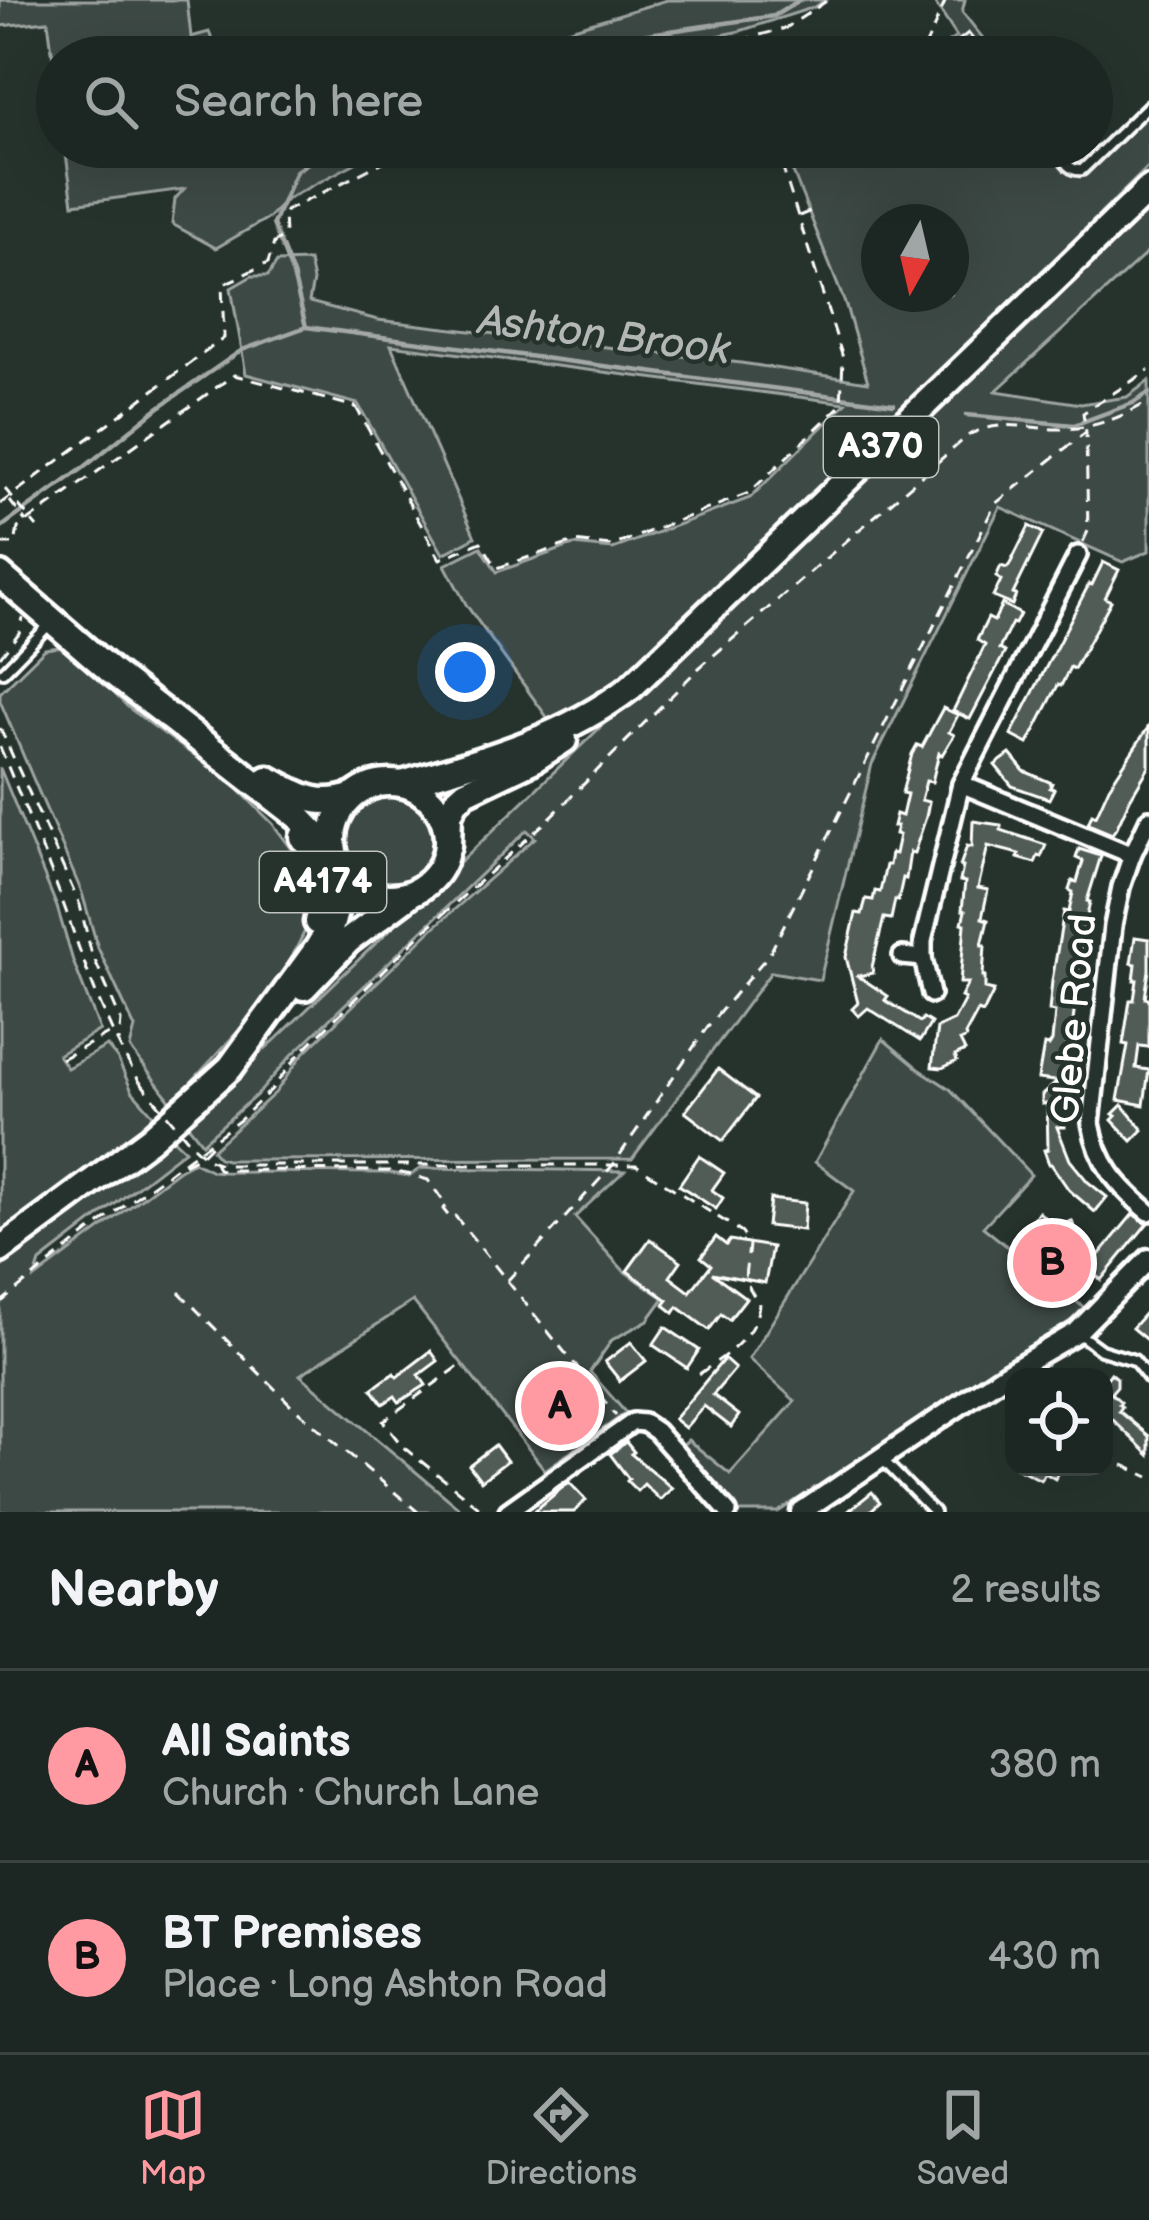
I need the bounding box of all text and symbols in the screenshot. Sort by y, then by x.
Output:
search box [36,36,1113,168]
icon: search [78,69,144,135]
text: Search here [174,75,423,130]
north arrow [861,204,969,312]
water label: Ashton Brook [474,295,734,377]
road number: A370 [824,417,938,477]
your location [435,642,495,702]
road number: A4174 [260,852,386,912]
street label: Glebe Road [1042,912,1108,1126]
pin: B [1013,1218,1091,1308]
pin: A [521,1361,599,1451]
map controls [1005,1368,1113,1476]
button: locate [1005,1368,1113,1476]
text: Nearby [48,1560,219,1621]
text: 2 results [950,1567,1101,1614]
text: All Saints [162,1715,351,1770]
text: A [75,1742,99,1789]
text: 380 m [989,1742,1101,1789]
text: Church · Church Lane [162,1770,539,1817]
text: BT Premises [162,1907,422,1962]
text: B [73,1934,101,1981]
text: 430 m [988,1934,1101,1981]
text: Place · Long Ashton Road [162,1962,608,2009]
tab: Map [140,2082,206,2194]
tab: Directions [485,2082,637,2194]
tab: Saved [917,2082,1009,2194]

